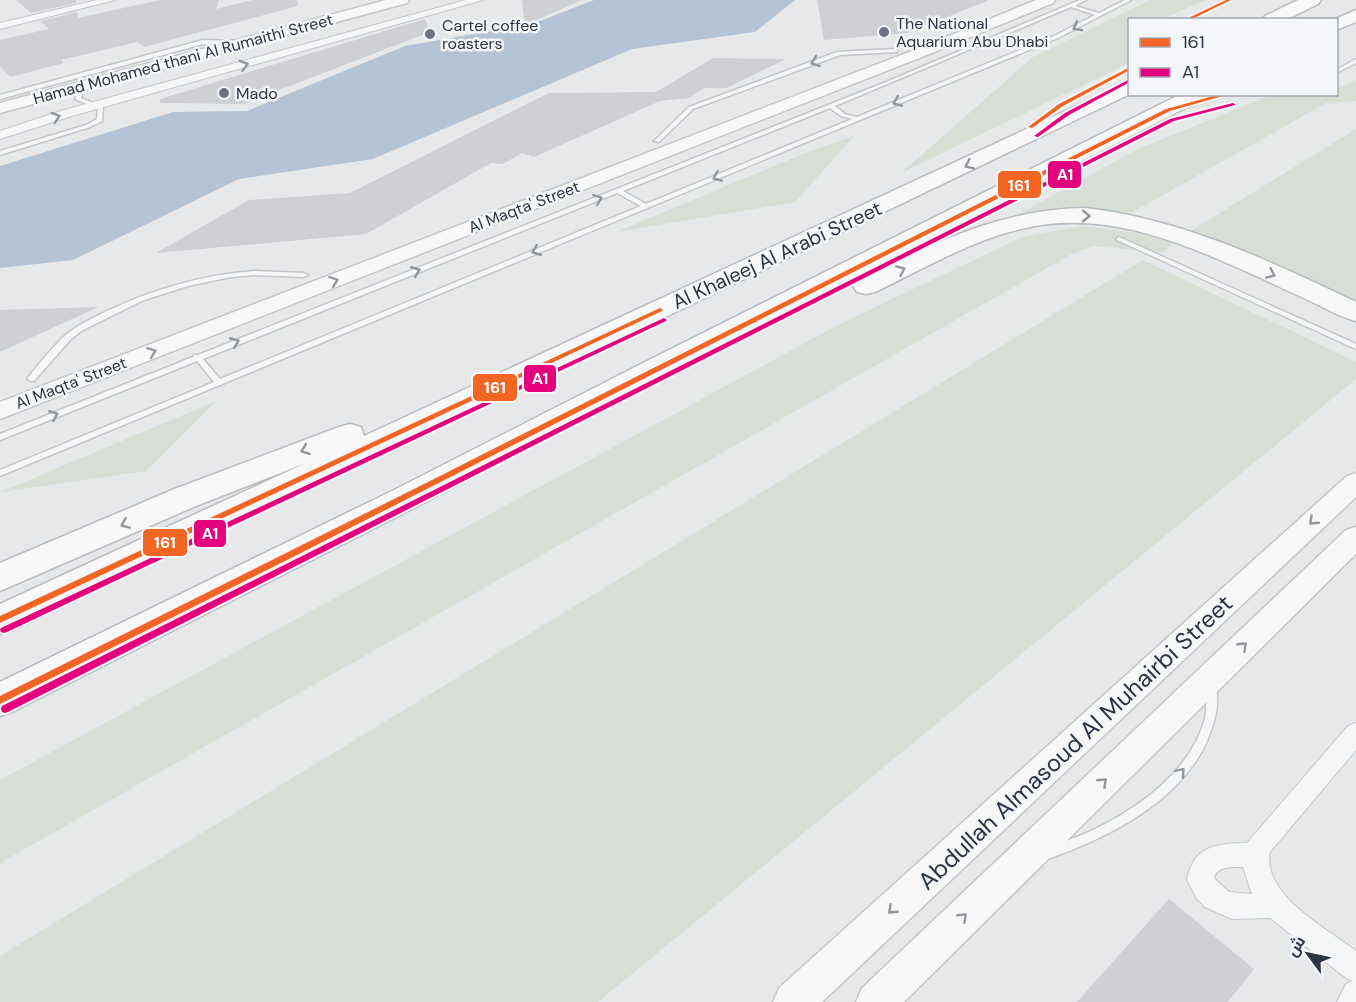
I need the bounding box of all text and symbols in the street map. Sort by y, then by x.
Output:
street label: Hamad Mohamed thani Al Rumaithi Street [31,9,335,109]
place label: The National Aquarium Abu Dhabi [896,13,1048,52]
place label: Cartel coffee roasters [442,15,538,54]
legend [1128,18,1338,96]
one-way arrow [1073,20,1083,31]
marker: The National Aquarium Abu Dhabi [877,25,891,39]
marker: Cartel coffee roasters [423,27,437,41]
text: 161 [1182,30,1205,54]
one-way arrow [811,55,822,67]
one-way arrow [238,60,249,72]
text: A1 [1182,60,1199,84]
place label: Mado [236,83,278,104]
marker: Mado [217,86,231,100]
one-way arrow [892,95,903,107]
one-way arrow [50,112,61,124]
one-way arrow [964,157,975,169]
line badge: A1 [1047,160,1082,189]
text: A1 [1057,164,1073,185]
one-way arrow [712,170,723,182]
line badge: 161 [997,170,1042,199]
text: 161 [1008,175,1030,196]
street label: Al Maqta' Street [465,176,583,238]
one-way arrow [592,193,602,206]
street label: Al Khaleej Al Arabi Street [668,195,886,315]
one-way arrow [1082,210,1091,222]
one-way arrow [532,243,542,256]
one-way arrow [895,265,906,277]
one-way arrow [410,266,421,278]
one-way arrow [1264,266,1275,278]
one-way arrow [328,276,339,288]
one-way arrow [229,337,240,350]
one-way arrow [147,346,157,359]
street label: Al Maqta' Street [12,352,130,414]
line badge: A1 [523,364,557,393]
text: A1 [532,368,548,389]
line badge: 161 [472,373,518,402]
text: 161 [484,377,506,398]
one-way arrow [48,410,59,422]
one-way arrow [300,443,311,455]
one-way arrow [1309,514,1320,525]
one-way arrow [120,517,131,529]
line badge: A1 [193,519,227,548]
text: A1 [202,523,218,544]
line badge: 161 [142,528,188,557]
text: 161 [154,532,176,553]
street label: Abdullah Almasoud Al Muhairbi Street [911,588,1239,896]
one-way arrow [1237,642,1247,653]
one-way arrow [1174,768,1185,778]
one-way arrow [1096,778,1107,789]
one-way arrow [889,903,899,914]
one-way arrow [956,914,967,925]
north arrow [1278,924,1338,984]
text: ش [1281,932,1310,960]

